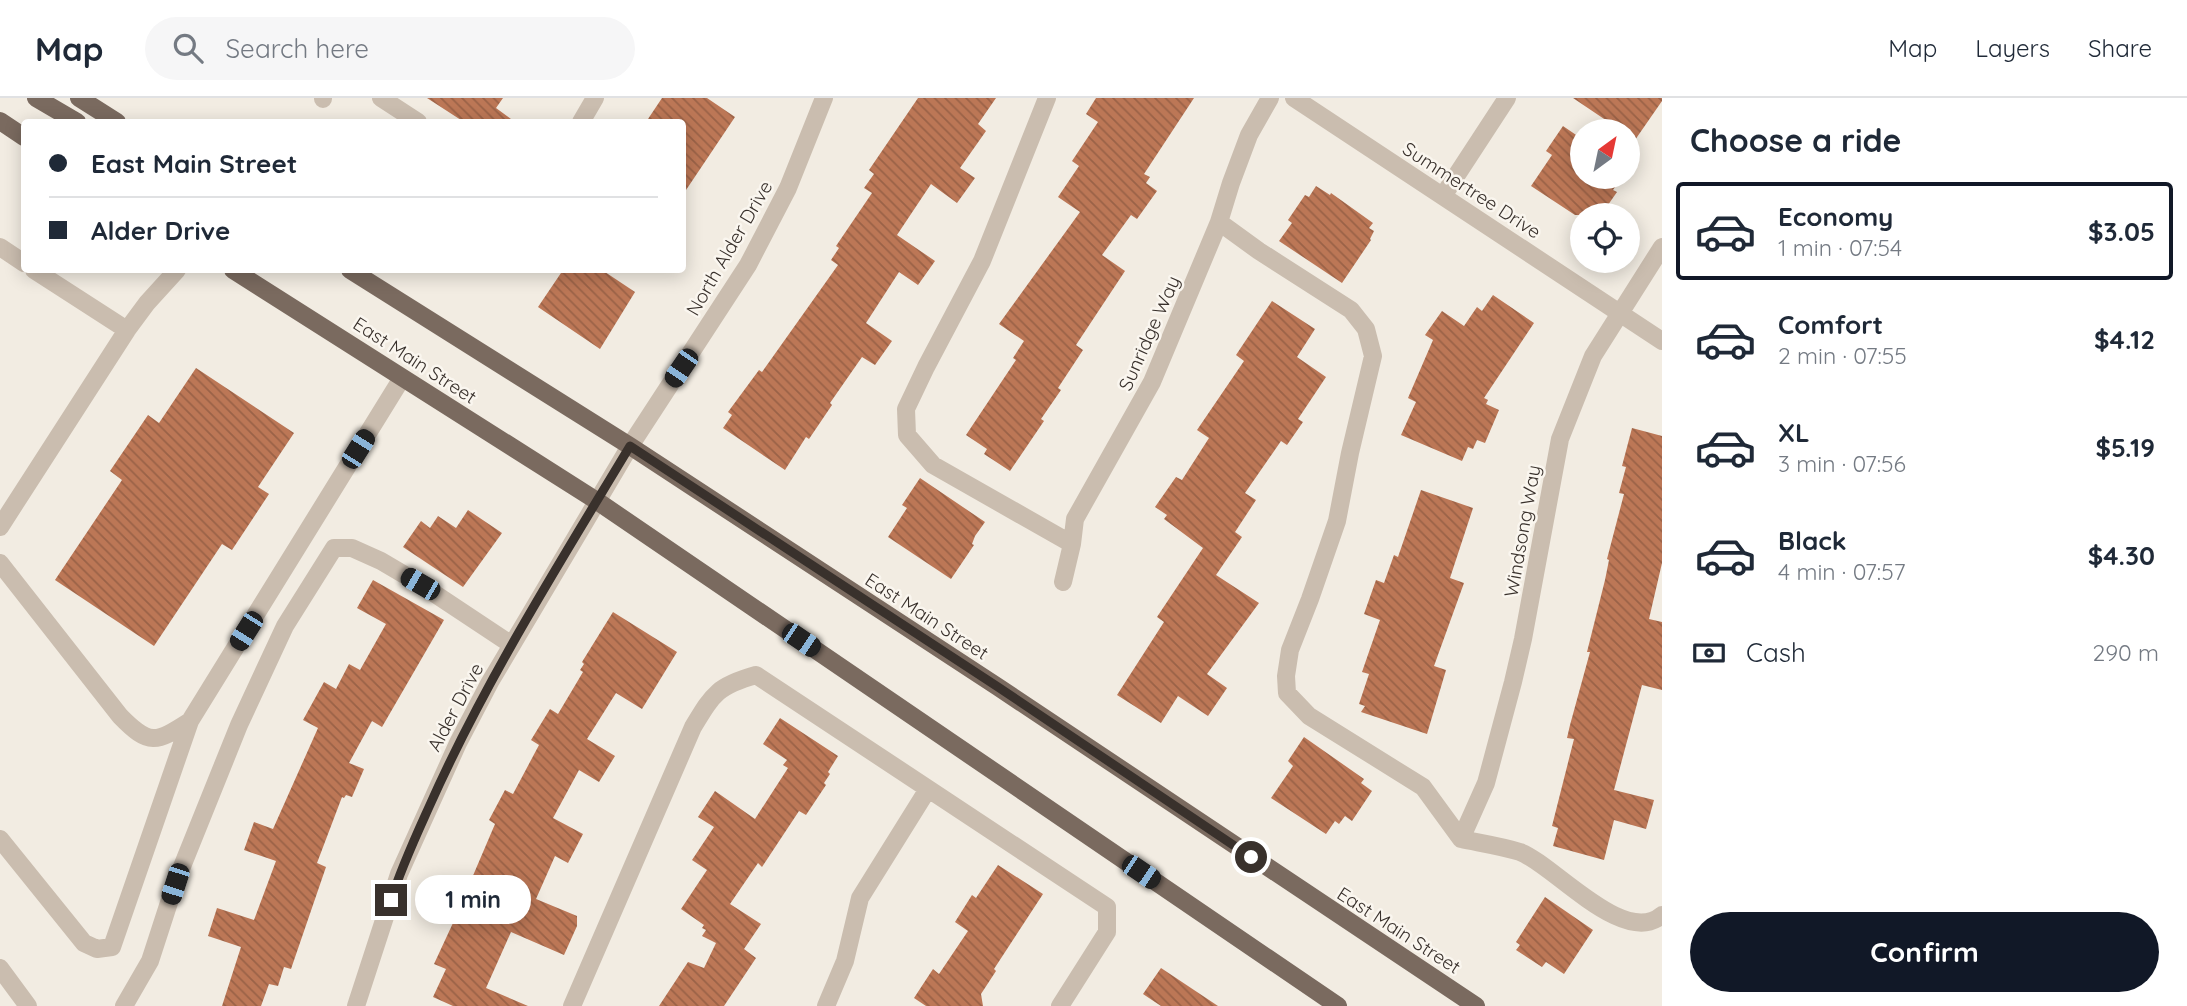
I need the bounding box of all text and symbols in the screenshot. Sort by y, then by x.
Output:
search box [145,17,635,80]
text: Map [35,28,103,69]
icon: search [169,29,207,67]
text: Search here [225,32,369,65]
text: Map [1888,33,1937,63]
text: Layers [1975,33,2050,63]
text: Share [2088,33,2152,63]
north arrow [1570,119,1640,189]
map controls [1570,119,1640,273]
text: Choose a ride [1690,120,1902,160]
street label: Summertree Drive [1398,136,1546,244]
text: East Main Street [91,147,297,180]
street label: North Alder Drive [681,176,777,320]
icon: car [1694,200,1757,263]
text: Economy [1778,200,1893,233]
button: locate [1570,203,1640,273]
text: Alder Drive [91,214,230,247]
text: $3.05 [2088,215,2155,248]
text: 1 min · 07:54 [1778,233,1902,262]
street label: Sunridge Way [1113,272,1185,394]
icon: car [1694,308,1757,371]
text: Comfort [1778,308,1883,341]
street label: East Main Street [349,311,481,409]
text: $4.12 [2094,323,2155,356]
text: 2 min · 07:55 [1778,341,1907,370]
car [661,345,702,391]
icon: car [1694,416,1757,479]
text: XL [1778,416,1810,449]
car [338,426,379,472]
text: $5.19 [2095,431,2155,464]
text: 3 min · 07:56 [1778,449,1906,478]
street label: Windsong Way [1499,463,1545,599]
icon: car [1694,524,1757,587]
text: Black [1778,524,1847,557]
text: $4.30 [2088,539,2155,572]
text: 4 min · 07:57 [1778,557,1906,586]
car [397,564,444,604]
street label: East Main Street [861,567,993,665]
car [226,608,267,654]
car [778,620,825,660]
icon: cash [1690,634,1728,672]
text: Cash [1746,636,1806,669]
text: 290 m [2092,638,2159,667]
street label: Alder Drive [422,659,488,755]
route start [1235,841,1267,873]
car [1118,852,1165,892]
car [159,861,192,907]
callout: 1 min [416,876,531,924]
street label: East Main Street [1333,881,1465,979]
route end [375,884,407,916]
text: 1 min [445,885,501,914]
button: Confirm [1690,912,2159,992]

